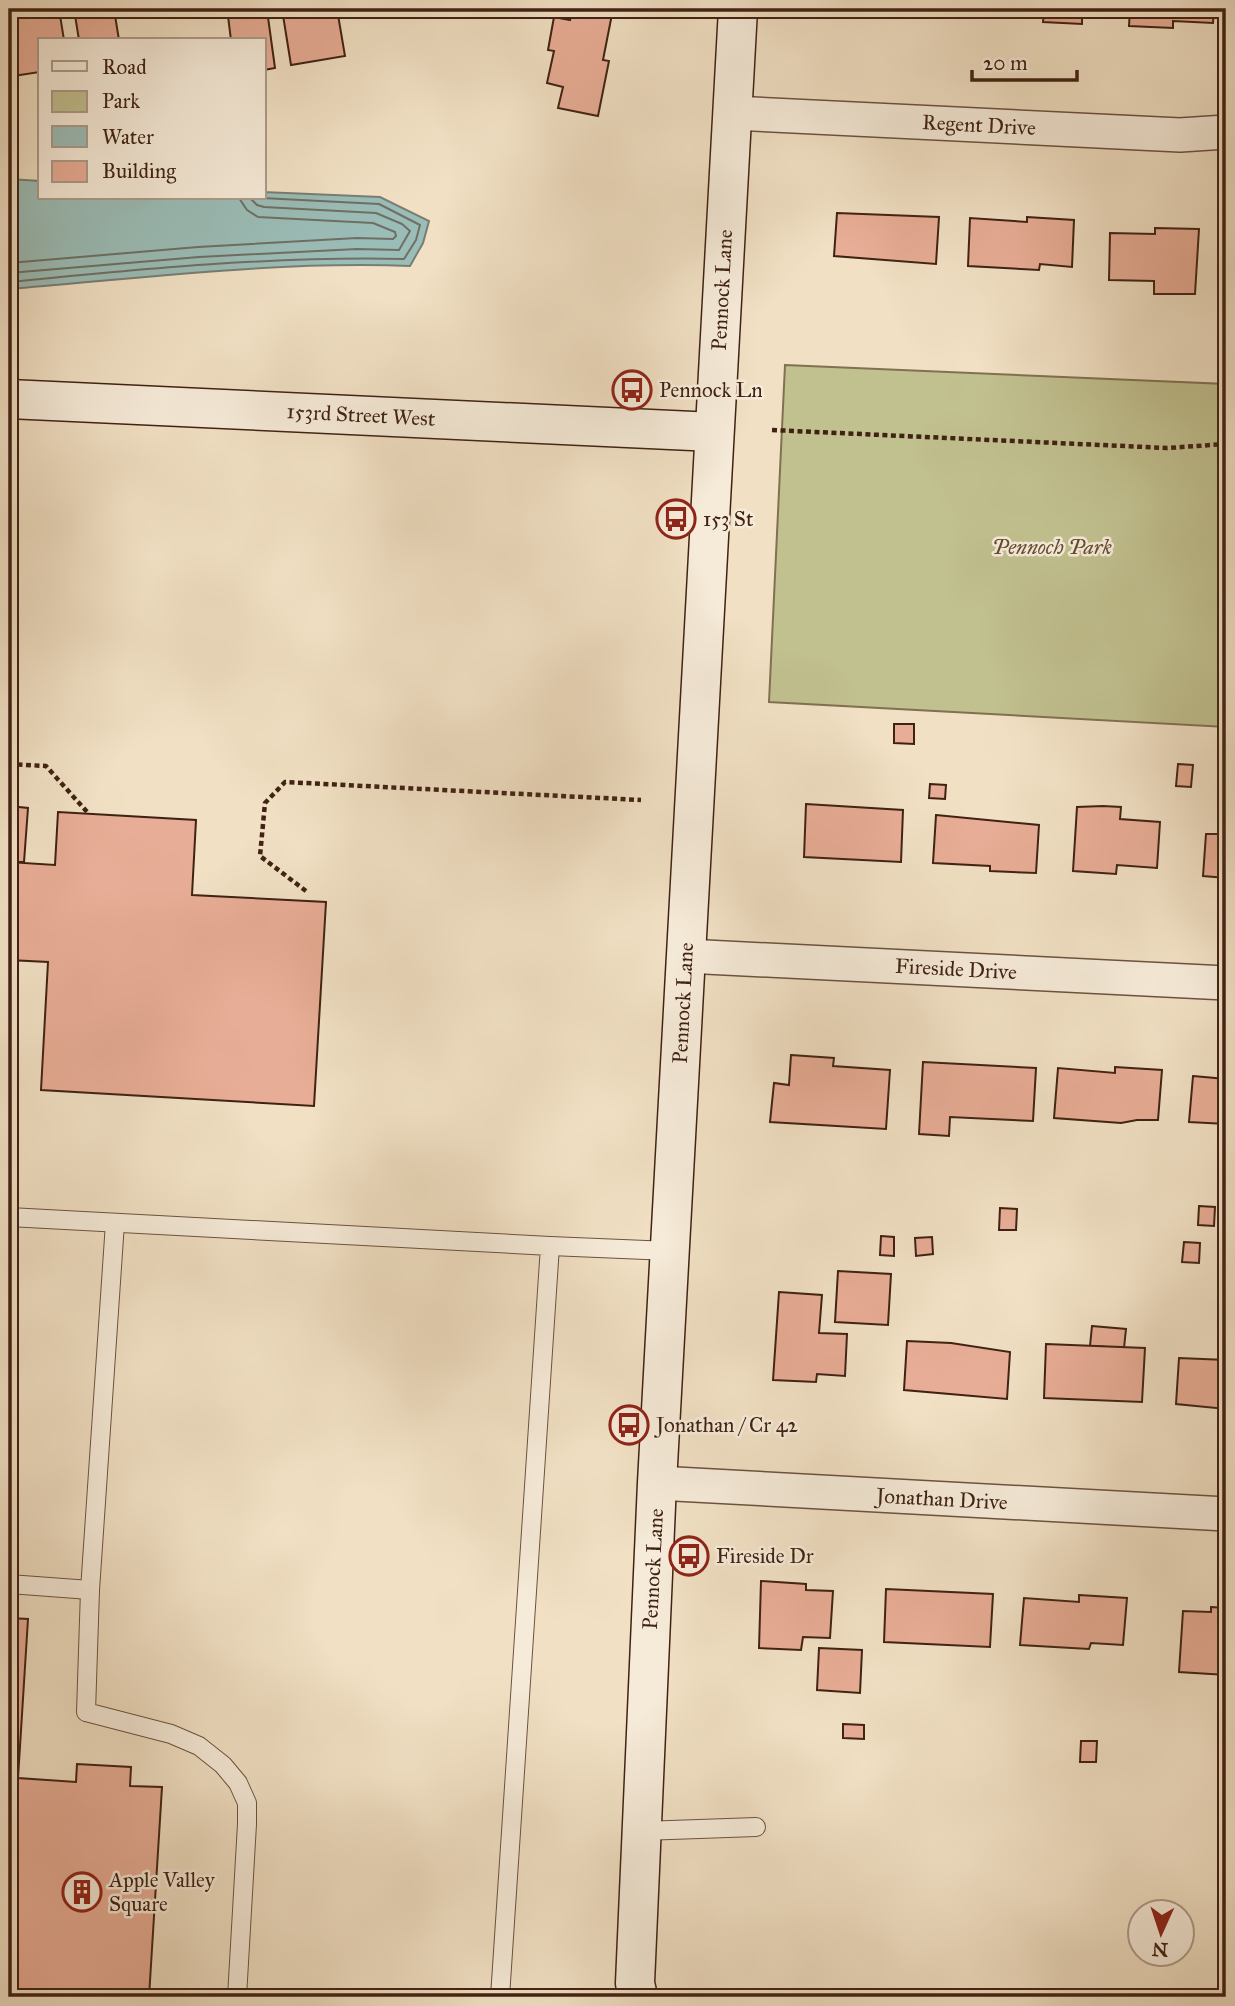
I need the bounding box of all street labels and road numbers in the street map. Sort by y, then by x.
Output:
street label: Regent Drive [922,109,1037,141]
street label: Pennock Lane [706,228,738,351]
street label: 153rd Street West [286,398,437,432]
street label: Pennock Lane [667,941,699,1064]
street label: Fireside Drive [895,953,1018,985]
street label: Jonathan Drive [874,1482,1009,1515]
street label: Pennock Lane [637,1507,669,1630]

